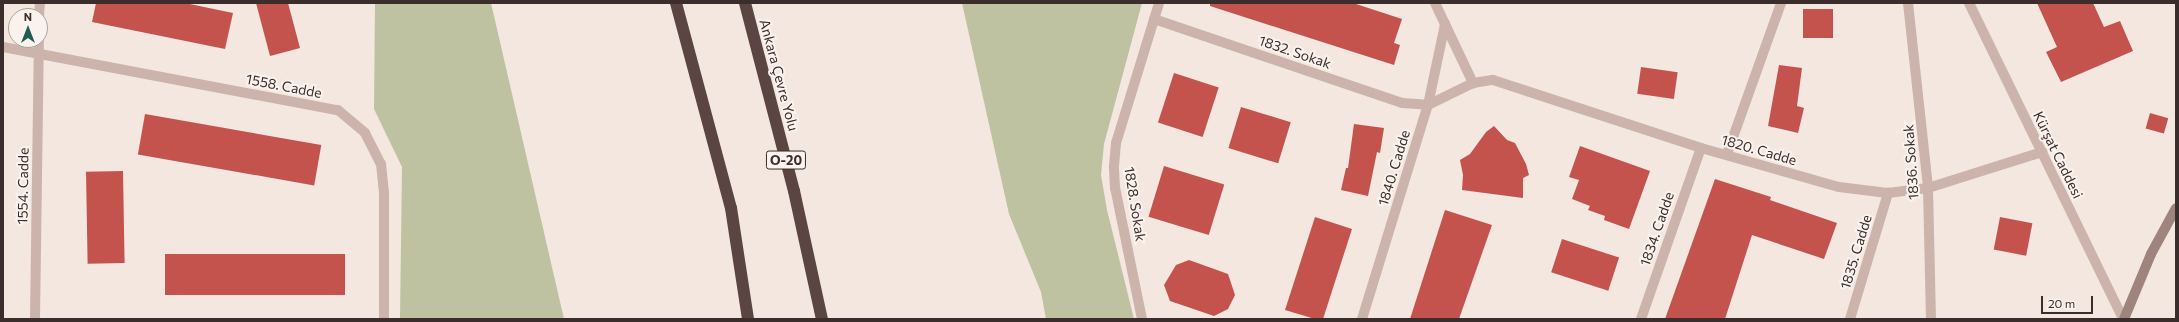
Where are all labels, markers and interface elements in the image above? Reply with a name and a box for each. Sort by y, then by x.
north arrow [8,8,48,48]
text: N [24,10,32,23]
street label: Ankara Çevre Yolu [756,17,802,133]
street label: 1832. Sokak [1257,32,1333,72]
street label: 1558. Cadde [245,70,323,102]
street label: Kürşat Caddesi [2030,109,2086,201]
street label: 1836. Sokak [1900,124,1922,200]
street label: 1840. Cadde [1375,128,1413,208]
street label: 1820. Cadde [1719,131,1799,169]
street label: 1554. Cadde [14,147,32,225]
road number: O-20 [765,149,807,171]
street label: 1828. Sokak [1121,165,1149,243]
street label: 1834. Cadde [1636,190,1678,268]
street label: 1835. Cadde [1837,213,1875,291]
scale bar [2043,288,2095,314]
text: 20 m [2048,296,2075,310]

